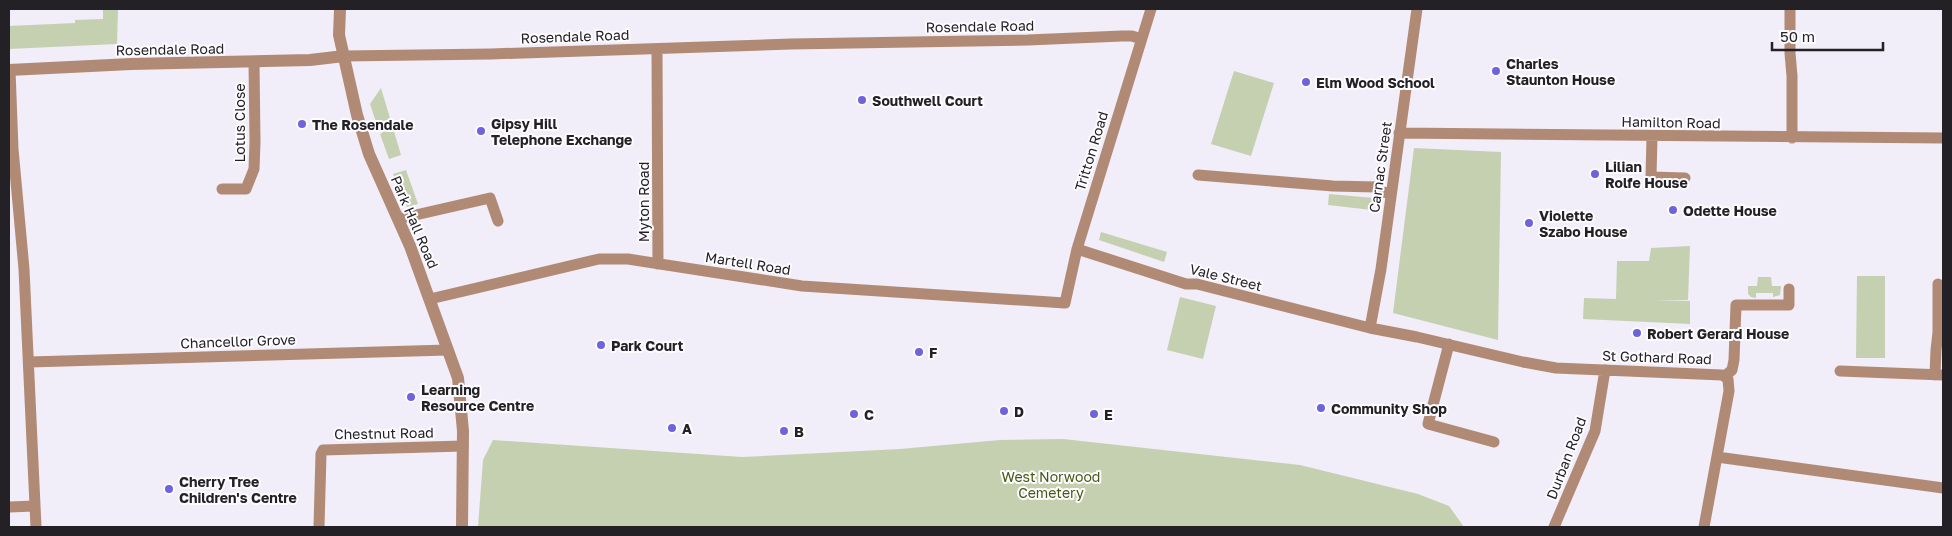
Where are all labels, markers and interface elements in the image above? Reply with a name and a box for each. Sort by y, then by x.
street label: Rosendale Road [926,17,1034,35]
scale bar [1772,20,1883,52]
street label: Rosendale Road [520,26,630,46]
text: 50 m [1780,27,1815,45]
street label: Rosendale Road [116,40,224,58]
place label: Charles Staunton House [1506,55,1615,88]
marker: Charles Staunton House [1490,65,1502,77]
place label: Elm Wood School [1316,74,1435,91]
marker: Elm Wood School [1300,76,1312,88]
street label: Lotus Close [231,83,248,163]
place label: Southwell Court [872,92,983,109]
marker: Southwell Court [856,94,868,106]
street label: Tritton Road [1071,109,1111,193]
street label: Hamilton Road [1621,113,1721,131]
place label: Gipsy Hill Telephone Exchange [491,115,632,148]
place label: The Rosendale [312,116,413,133]
marker: The Rosendale [296,118,308,130]
street label: Carnac Street [1365,120,1395,214]
marker: Gipsy Hill Telephone Exchange [475,125,487,137]
place label: Lilian Rolfe House [1605,158,1688,191]
street label: Myton Road [635,162,652,242]
marker: Lilian Rolfe House [1589,168,1601,180]
street label: Park Hall Road [388,173,442,271]
place label: Odette House [1683,202,1777,219]
marker: Odette House [1667,204,1679,216]
place label: Violette Szabo House [1539,207,1628,240]
marker: Violette Szabo House [1523,217,1535,229]
street label: Martell Road [704,248,792,278]
street label: Vale Street [1188,260,1264,294]
place label: Robert Gerard House [1647,325,1789,342]
marker: Robert Gerard House [1631,327,1643,339]
street label: Chancellor Grove [180,330,296,352]
place label: Park Court [611,337,684,354]
marker: Park Court [595,339,607,351]
place label: F [929,344,937,361]
marker: F [913,346,925,358]
street label: St Gothard Road [1602,347,1712,367]
place label: Learning Resource Centre [421,381,534,414]
marker: Learning Resource Centre [405,391,417,403]
place label: Community Shop [1331,400,1447,417]
marker: Community Shop [1315,402,1327,414]
place label: D [1014,403,1024,420]
marker: D [998,405,1010,417]
place label: C [864,406,874,423]
place label: E [1104,406,1113,423]
marker: C [848,408,860,420]
marker: E [1088,408,1100,420]
street label: Durban Road [1543,414,1589,502]
place label: A [682,420,692,437]
marker: A [666,422,678,434]
place label: B [794,423,804,440]
street label: Chestnut Road [334,424,434,442]
marker: B [778,425,790,437]
park label: West Norwood Cemetery [1002,468,1100,501]
place label: Cherry Tree Children's Centre [179,473,297,506]
marker: Cherry Tree Children's Centre [163,483,175,495]

